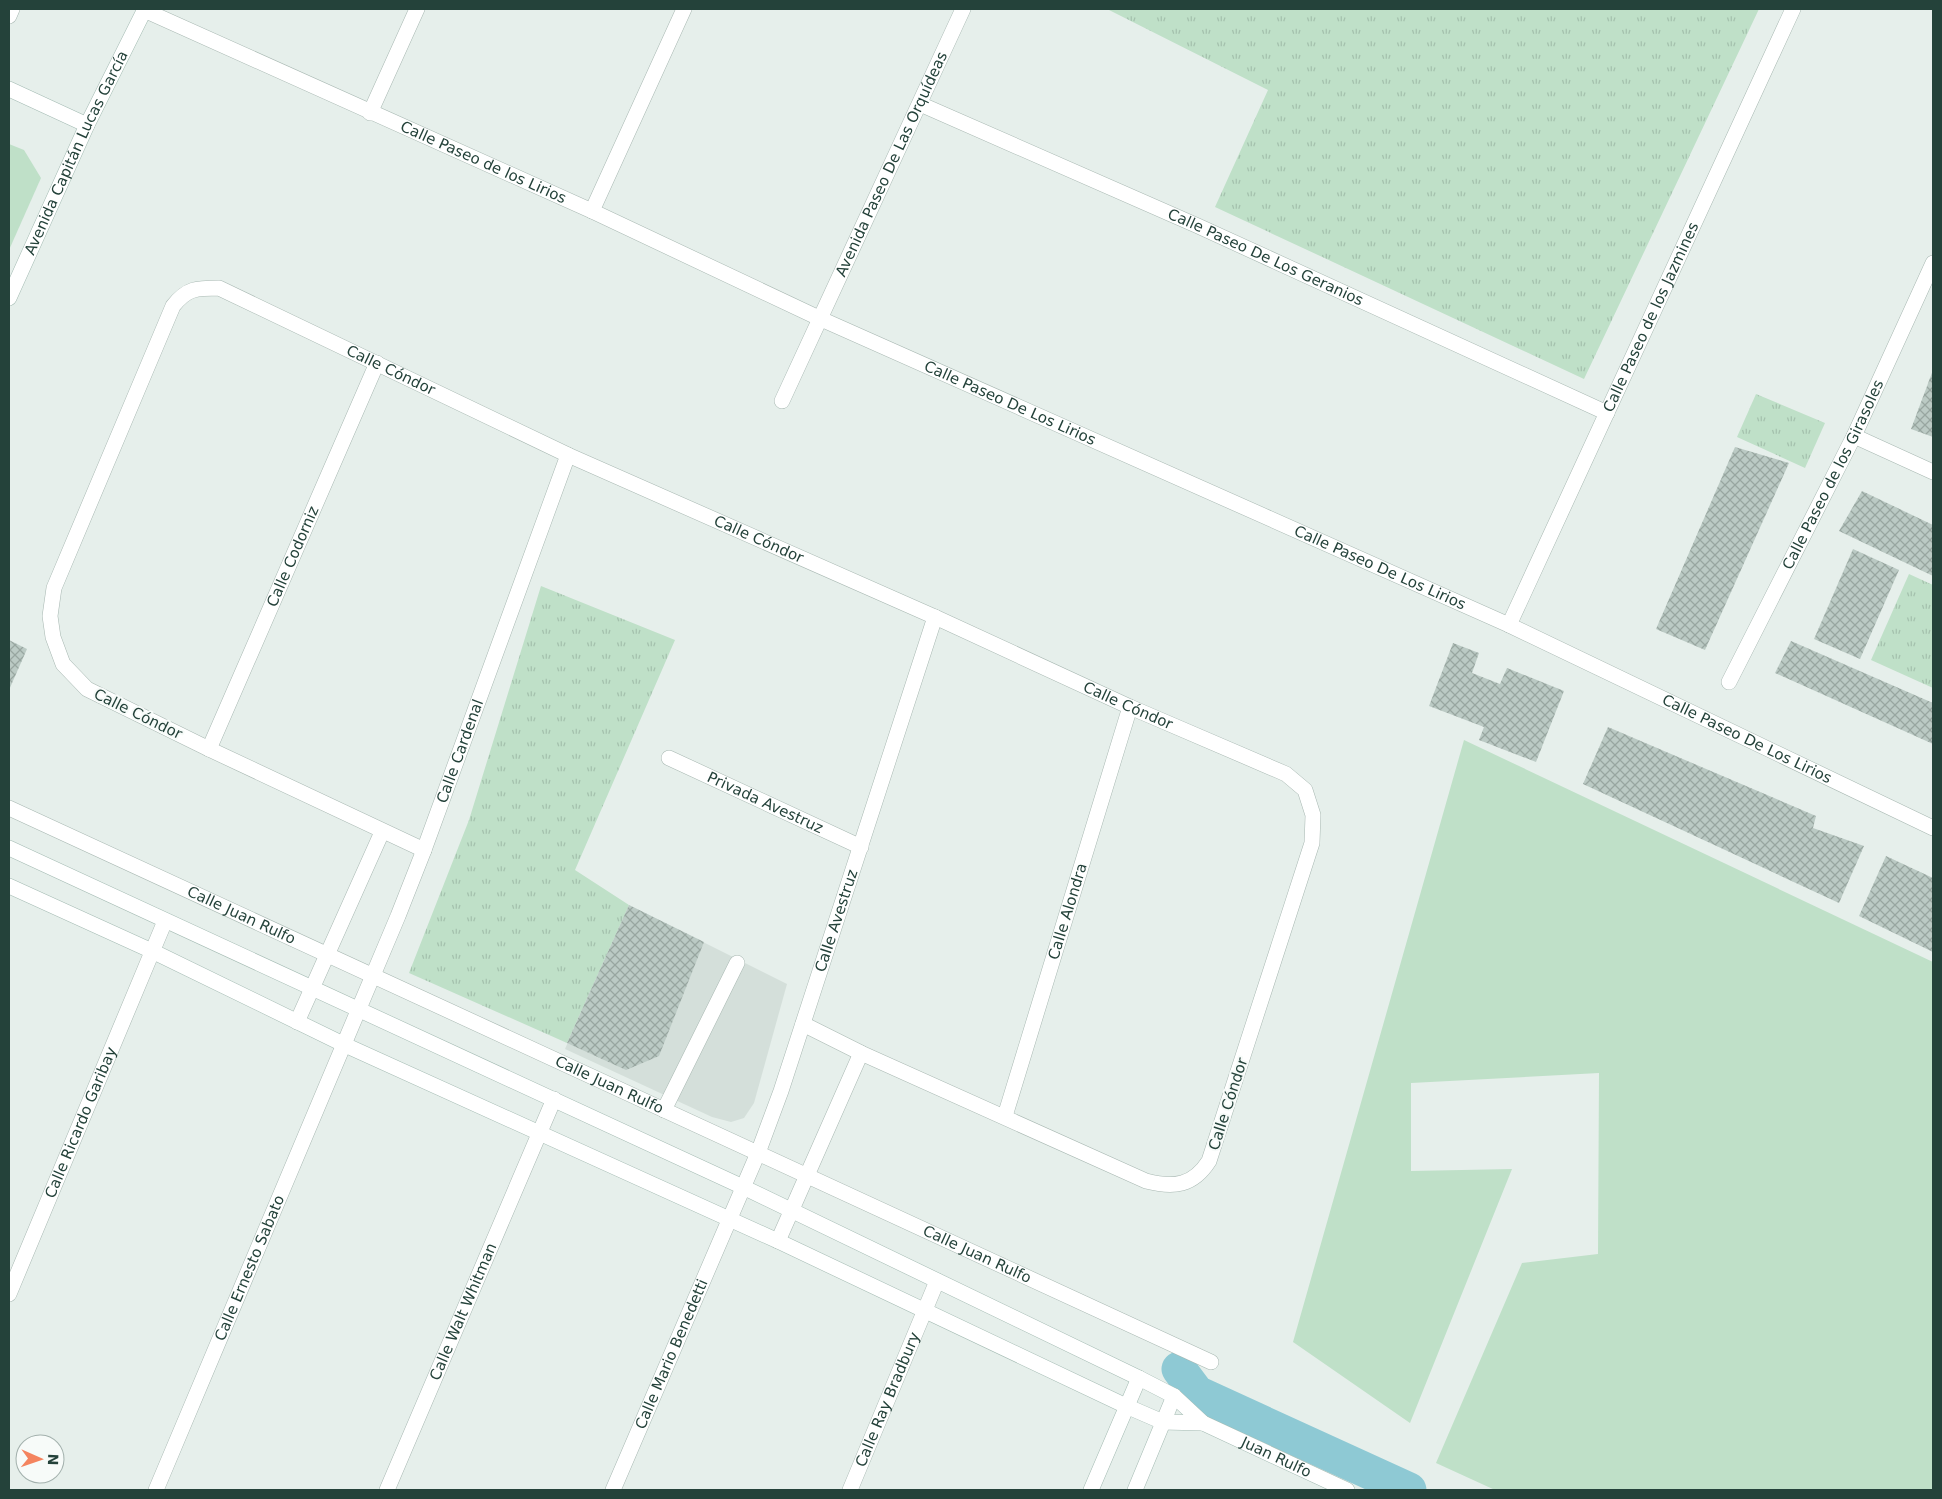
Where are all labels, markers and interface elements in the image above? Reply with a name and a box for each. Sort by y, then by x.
street label: Avenida Capitán Lucas García [21,48,132,258]
street label: Avenida Paseo De Las Orquídeas [832,49,951,279]
street label: Calle Paseo de los Lirios [398,117,569,207]
street label: Calle Paseo De Los Geranios [1165,205,1366,309]
street label: Calle Paseo de los Jazmines [1599,219,1703,415]
street label: Calle Cóndor [344,341,439,399]
street label: Calle Paseo De Los Lirios [921,357,1099,449]
street label: Calle Paseo de los Girasoles [1779,377,1888,573]
street label: Calle Codorniz [263,503,323,610]
street label: Calle Cóndor [711,512,807,567]
street label: Calle Paseo De Los Lirios [1291,522,1469,614]
street label: Calle Cóndor [1080,678,1176,734]
street label: Calle Cóndor [91,685,186,743]
street label: Calle Paseo De Los Lirios [1659,691,1835,787]
street label: Calle Cardenal [433,697,487,806]
street label: Privada Avestruz [704,768,826,837]
street label: Calle Alondra [1044,861,1091,962]
street label: Calle Avestruz [811,867,861,974]
street label: Calle Juan Rulfo [184,882,299,948]
street label: Calle Ricardo Garibay [41,1044,120,1201]
street label: Calle Juan Rulfo [552,1052,666,1117]
street label: Calle Cóndor [1205,1055,1252,1152]
street label: Calle Ernesto Sabato [211,1192,288,1343]
street label: Calle Juan Rulfo [920,1221,1034,1287]
street label: Calle Walt Whitman [426,1240,500,1383]
street label: Calle Mario Benedetti [631,1276,712,1432]
street label: Calle Ray Bradbury [852,1329,924,1470]
street label: Juan Rulfo [1237,1433,1314,1481]
north arrow [15,1434,65,1484]
text: N [45,1453,61,1466]

